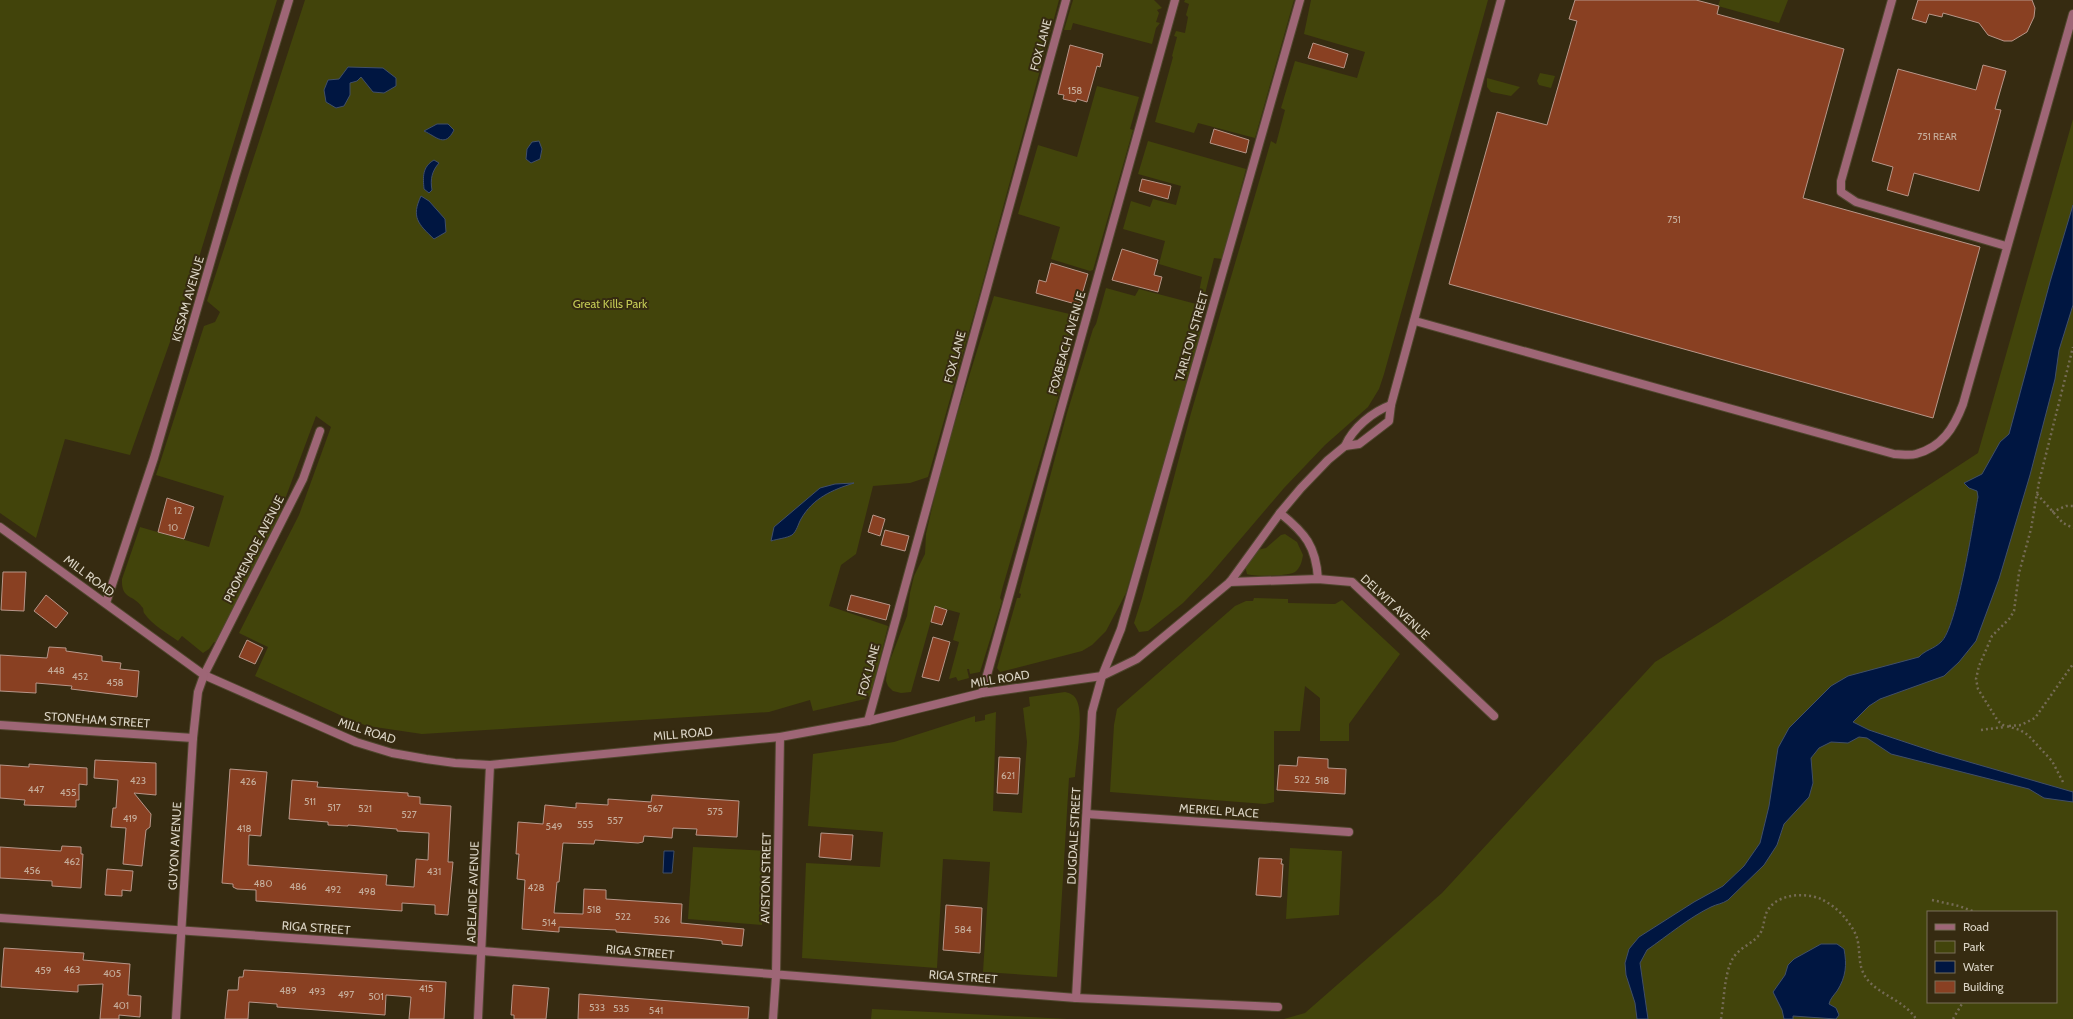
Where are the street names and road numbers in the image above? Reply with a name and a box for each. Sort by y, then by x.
street label: FOX LANE [1026,17,1055,73]
street label: KISSAM AVENUE [168,254,207,343]
street label: FOXBEACH AVENUE [1045,289,1088,396]
street label: TARLTON STREET [1172,289,1212,382]
street label: FOX LANE [940,329,969,385]
street label: PROMENADE AVENUE [220,492,287,605]
street label: MILL ROAD [61,552,118,600]
street label: DELWIT AVENUE [1358,571,1433,643]
street label: FOX LANE [854,642,883,698]
street label: MILL ROAD [969,666,1031,691]
street label: STONEHAM STREET [44,708,151,731]
street label: MILL ROAD [336,714,398,747]
street label: MILL ROAD [652,723,714,744]
street label: DUGDALE STREET [1063,786,1084,885]
street label: MERKEL PLACE [1179,800,1260,821]
street label: GUYON AVENUE [165,801,184,890]
street label: AVISTON STREET [757,832,774,924]
street label: ADELAIDE AVENUE [463,840,482,943]
street label: RIGA STREET [281,918,351,937]
street label: RIGA STREET [605,941,676,962]
street label: RIGA STREET [928,967,998,986]

